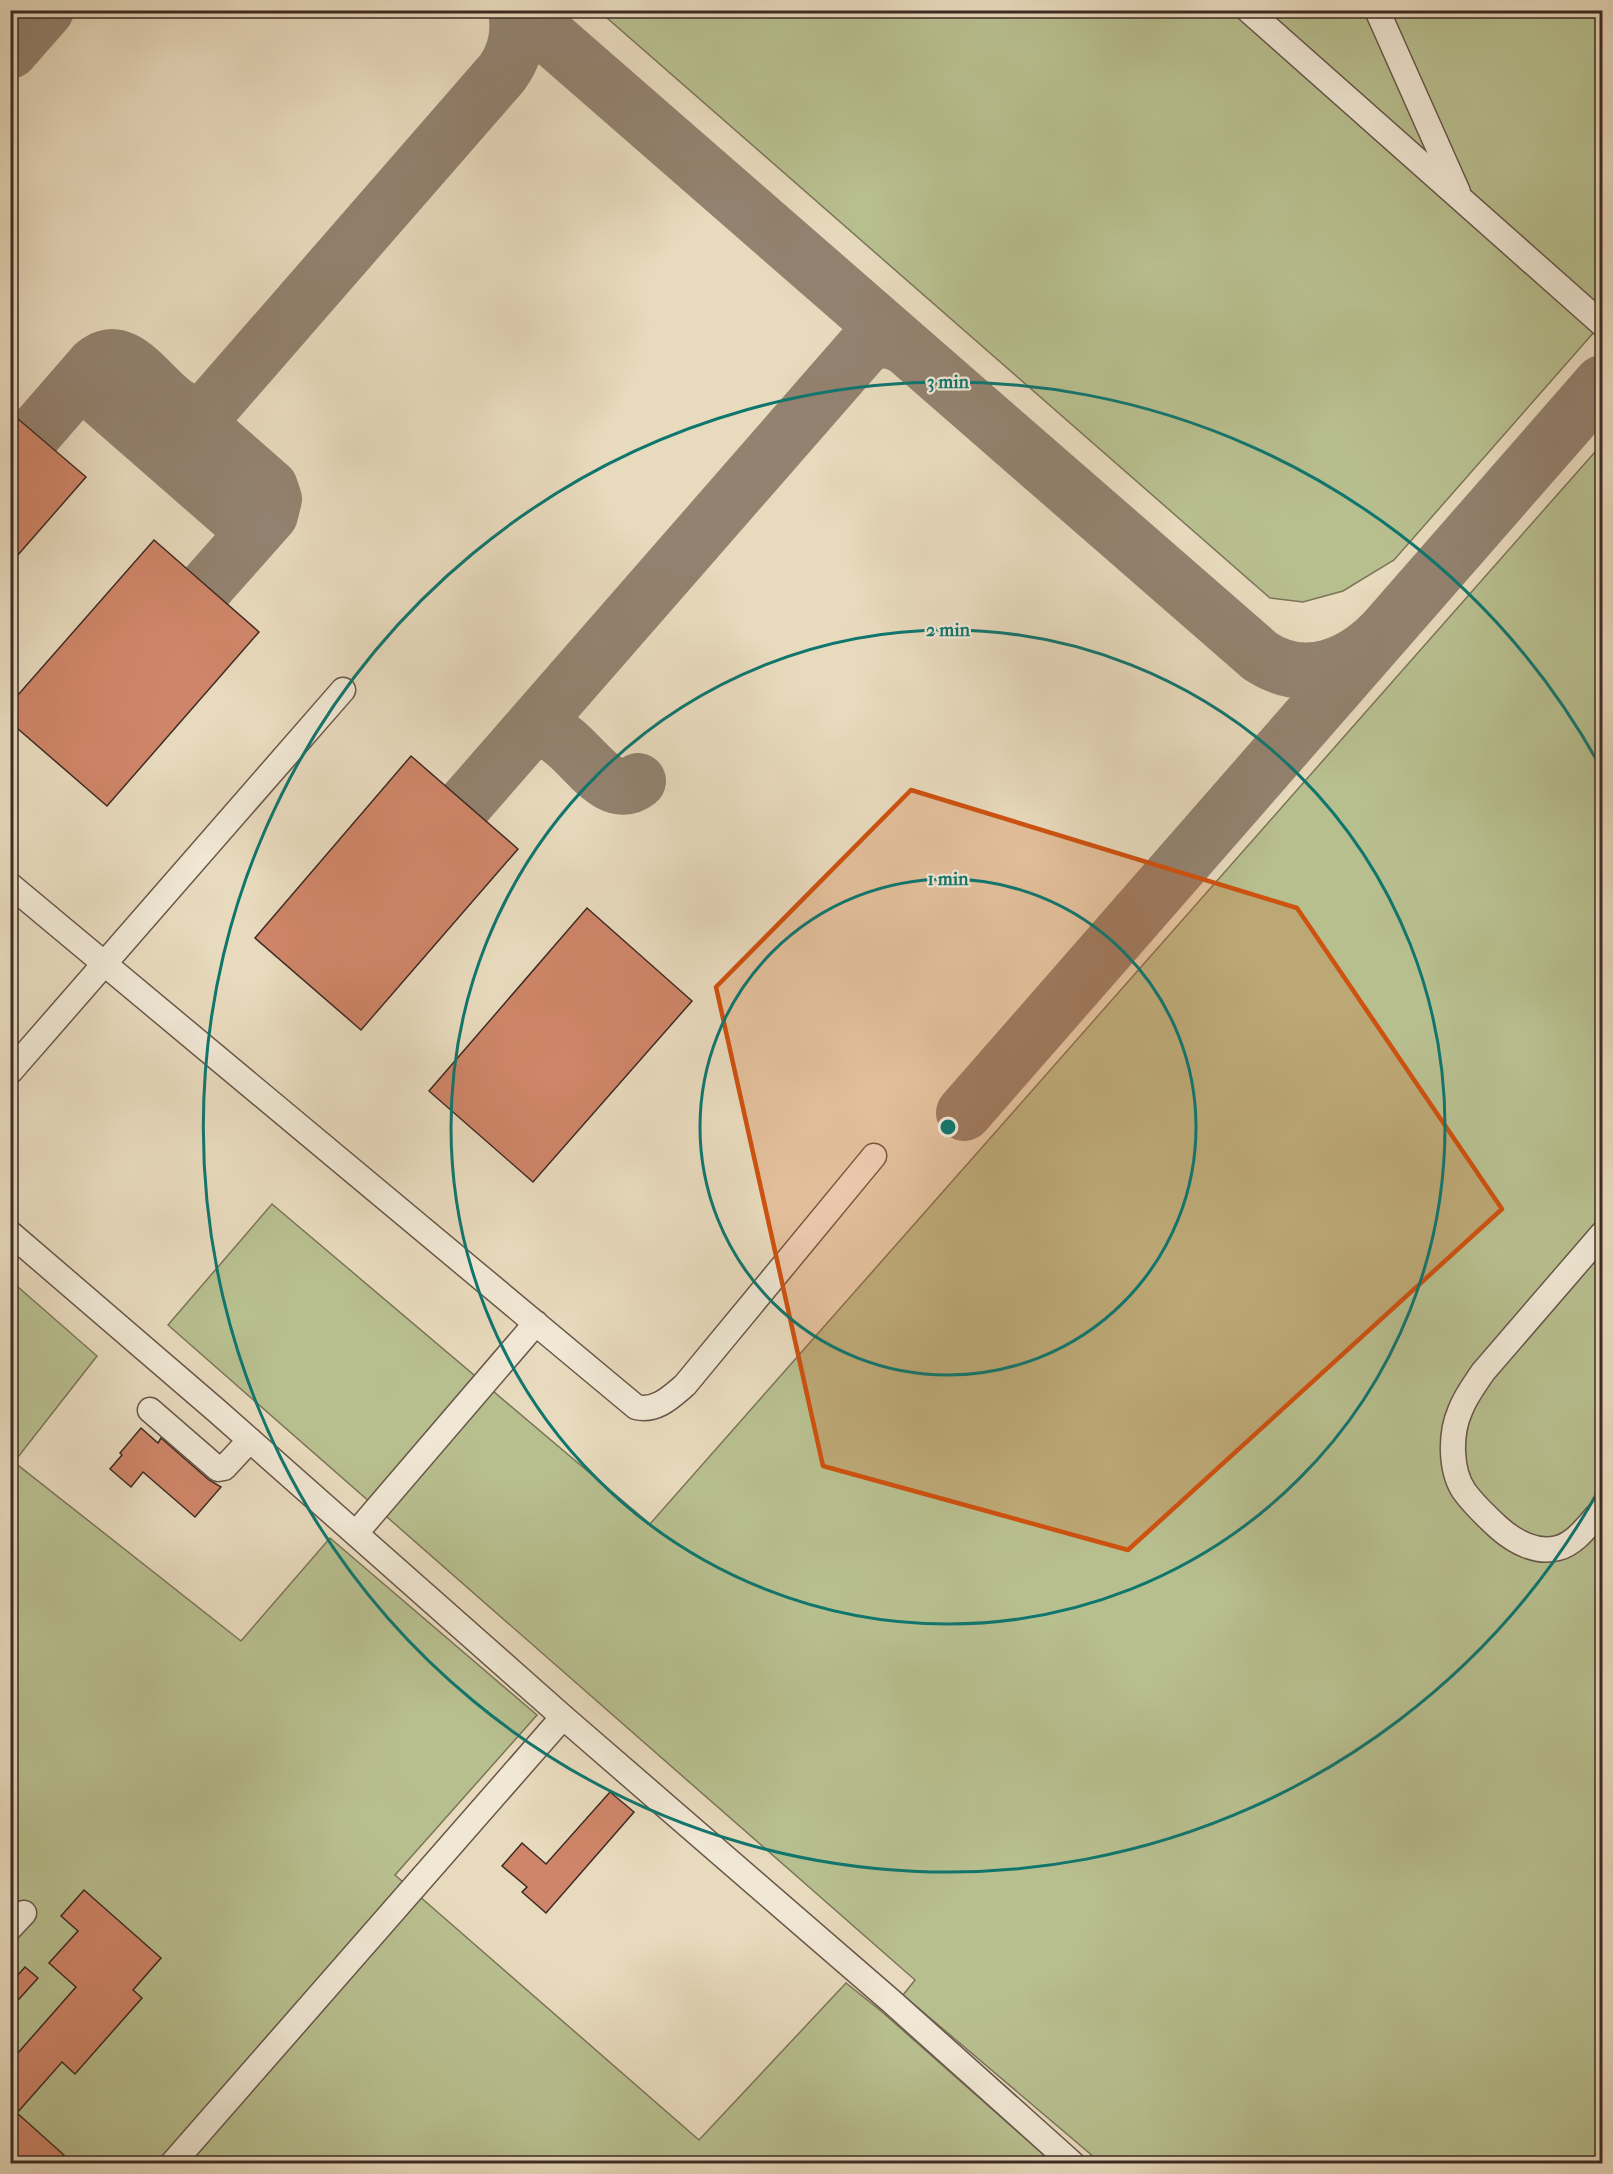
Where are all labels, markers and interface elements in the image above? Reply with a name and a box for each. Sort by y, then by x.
text: 3 min [927,372,970,393]
text: 2 min [926,620,970,641]
text: 1 min [927,869,969,890]
centre of rings [938,1117,958,1137]

